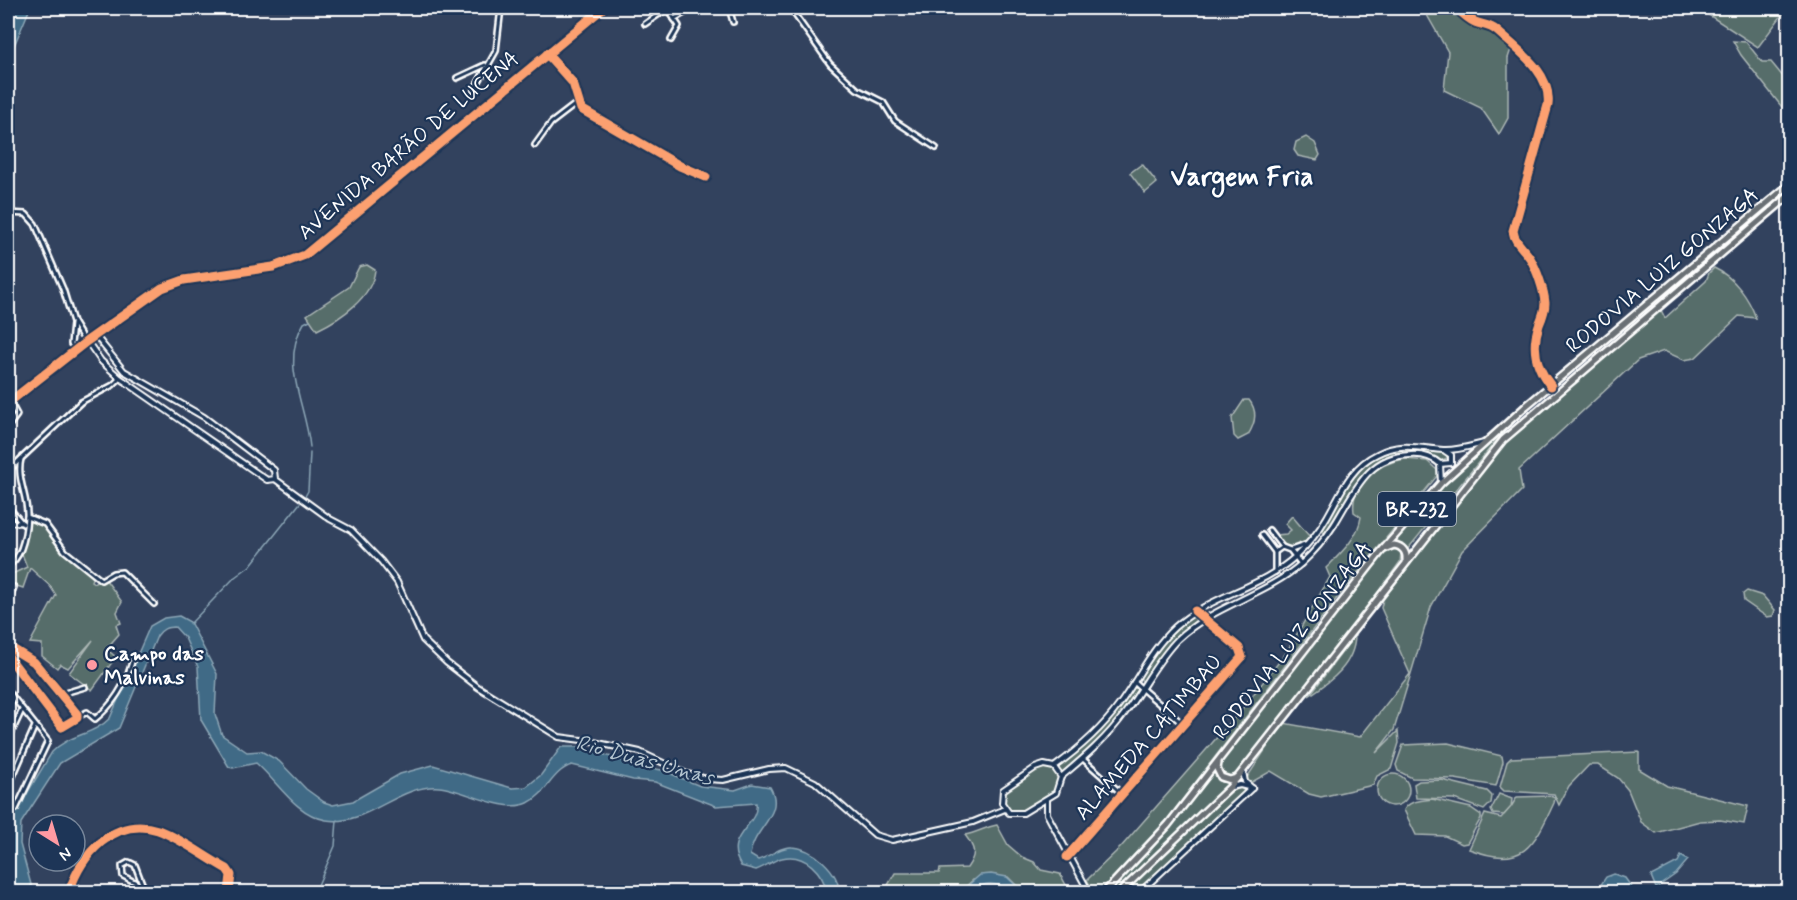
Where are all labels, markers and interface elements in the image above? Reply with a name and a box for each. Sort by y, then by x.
street label: AVENIDA BARÃO DE LUCENA [292,45,525,247]
district label: Vargem Fria [1171,160,1313,198]
street label: RODOVIA LUIZ GONZAGA [1560,182,1765,360]
road number: BR-232 [1378,492,1456,526]
street label: RODOVIA LUIZ GONZAGA [1207,536,1379,745]
place label: Campo das Malvinas [104,640,204,692]
street label: ALAMEDA CATIMBAU [1069,649,1229,827]
marker: Campo das Malvinas [85,658,99,672]
water label: Rio Duas Unas [573,729,718,793]
north arrow [27,813,87,873]
text: N [55,842,76,865]

